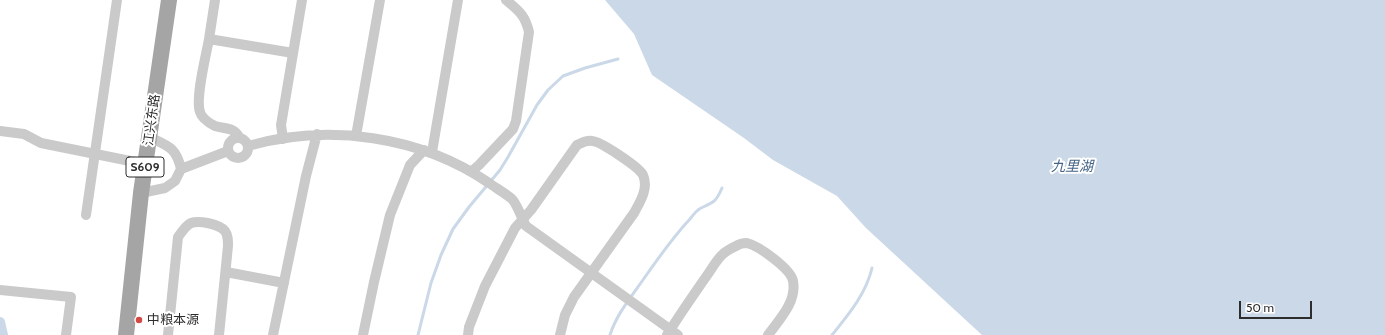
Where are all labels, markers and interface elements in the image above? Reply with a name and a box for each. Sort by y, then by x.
street label: 江兴东路 [141,93,163,147]
road number: S609 [126,157,164,177]
water label: 九里湖 [1051,159,1093,175]
scale bar [1241,293,1314,319]
text: 50 m [1246,300,1274,315]
place label: 中粮本源 [147,312,199,328]
marker: 中粮本源 [134,315,144,325]

